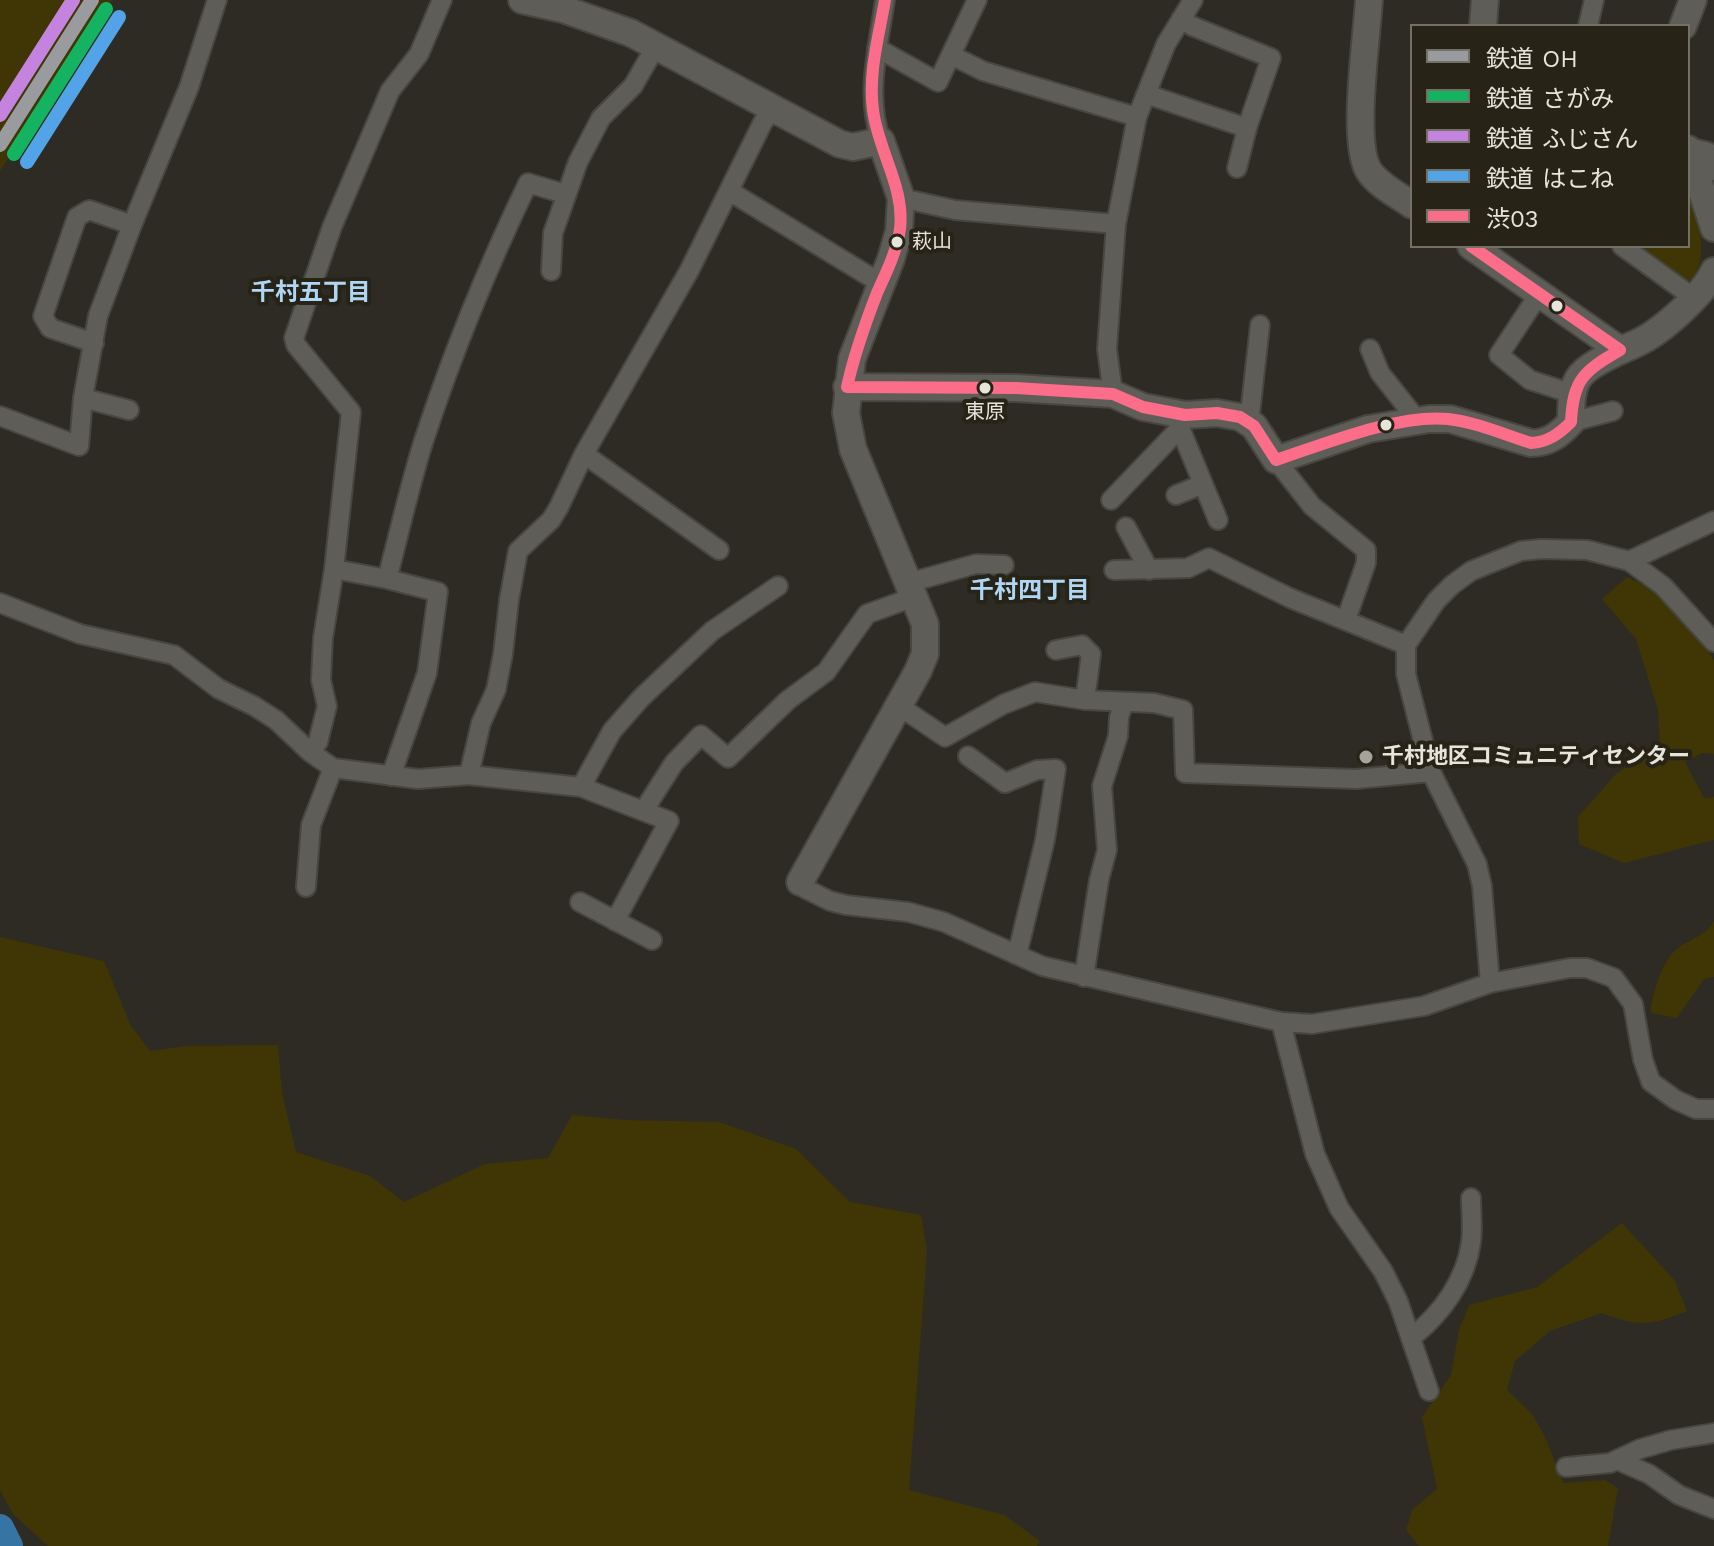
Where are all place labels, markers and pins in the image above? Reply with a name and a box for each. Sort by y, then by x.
place label: 萩山 [912,230,952,254]
marker: 萩山 [889,234,905,250]
unlabelled marker [1549,298,1565,314]
marker: 東原 [977,380,993,396]
place label: 東原 [965,400,1005,424]
unlabelled marker [1378,417,1394,433]
place label: 千村地区コミュニティセンター [1382,744,1690,770]
marker: 千村地区コミュニティセンター [1357,748,1375,766]

